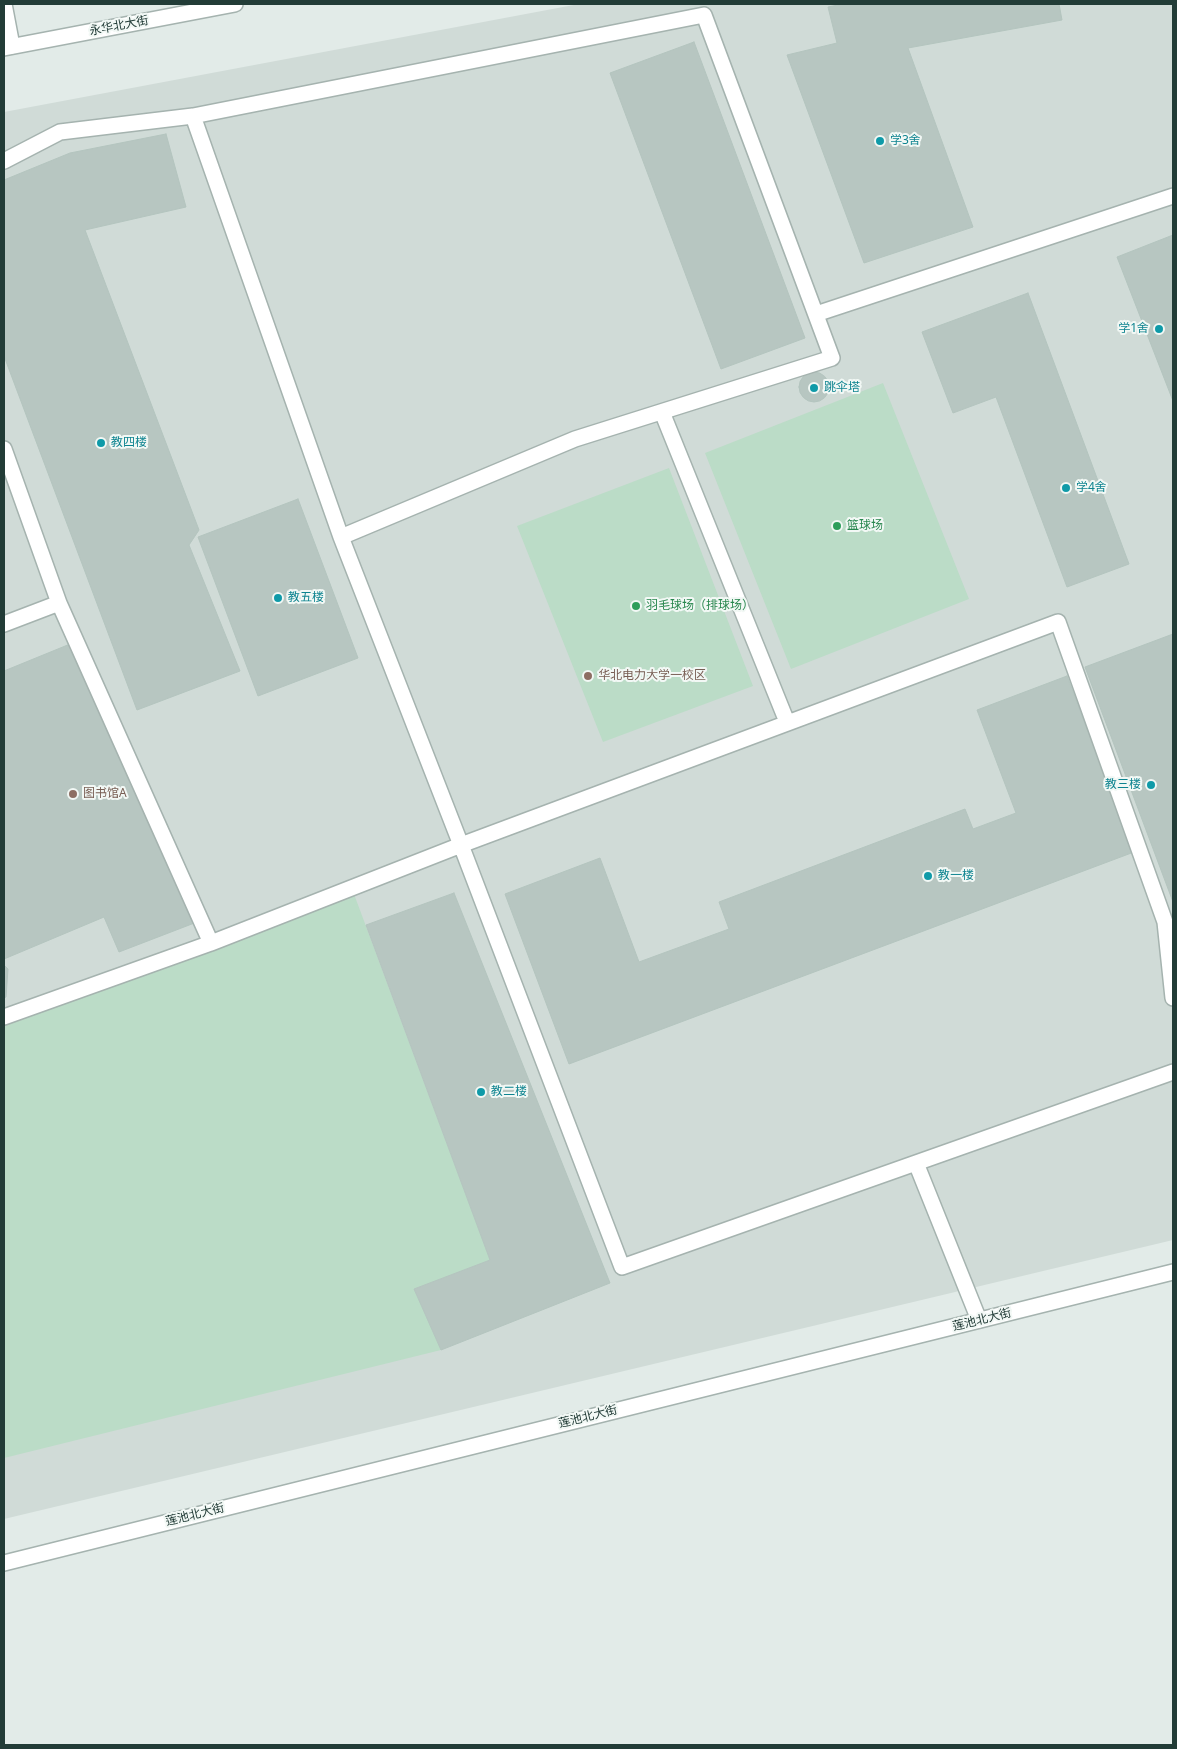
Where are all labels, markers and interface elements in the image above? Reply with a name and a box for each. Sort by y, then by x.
street label: 永华北大街 [88,13,150,39]
place label: 学3舍 [890,134,921,148]
marker: 学3舍 [874,135,886,147]
place label: 学1舍 [1118,322,1149,336]
marker: 学1舍 [1153,323,1165,335]
place label: 跳伞塔 [824,381,860,395]
marker: 跳伞塔 [808,382,820,394]
place label: 教四楼 [111,436,147,450]
marker: 教四楼 [95,437,107,449]
place label: 学4舍 [1076,481,1107,495]
marker: 学4舍 [1060,482,1072,494]
place label: 篮球场 [847,519,883,533]
marker: 篮球场 [831,520,843,532]
place label: 教五楼 [288,591,324,605]
marker: 教五楼 [272,592,284,604]
place label: 羽毛球场（排球场） [646,599,754,613]
marker: 羽毛球场（排球场） [630,600,642,612]
place label: 华北电力大学一校区 [598,669,706,683]
marker: 华北电力大学一校区 [582,670,594,682]
place label: 教三楼 [1105,778,1141,792]
marker: 教三楼 [1145,779,1157,791]
place label: 图书馆A [83,787,127,801]
marker: 图书馆A [67,788,79,800]
place label: 教一楼 [938,869,974,883]
marker: 教一楼 [922,870,934,882]
place label: 教二楼 [491,1085,527,1099]
marker: 教二楼 [475,1086,487,1098]
street label: 莲池北大街 [951,1306,1013,1334]
street label: 莲池北大街 [557,1403,619,1431]
street label: 莲池北大街 [164,1501,226,1529]

